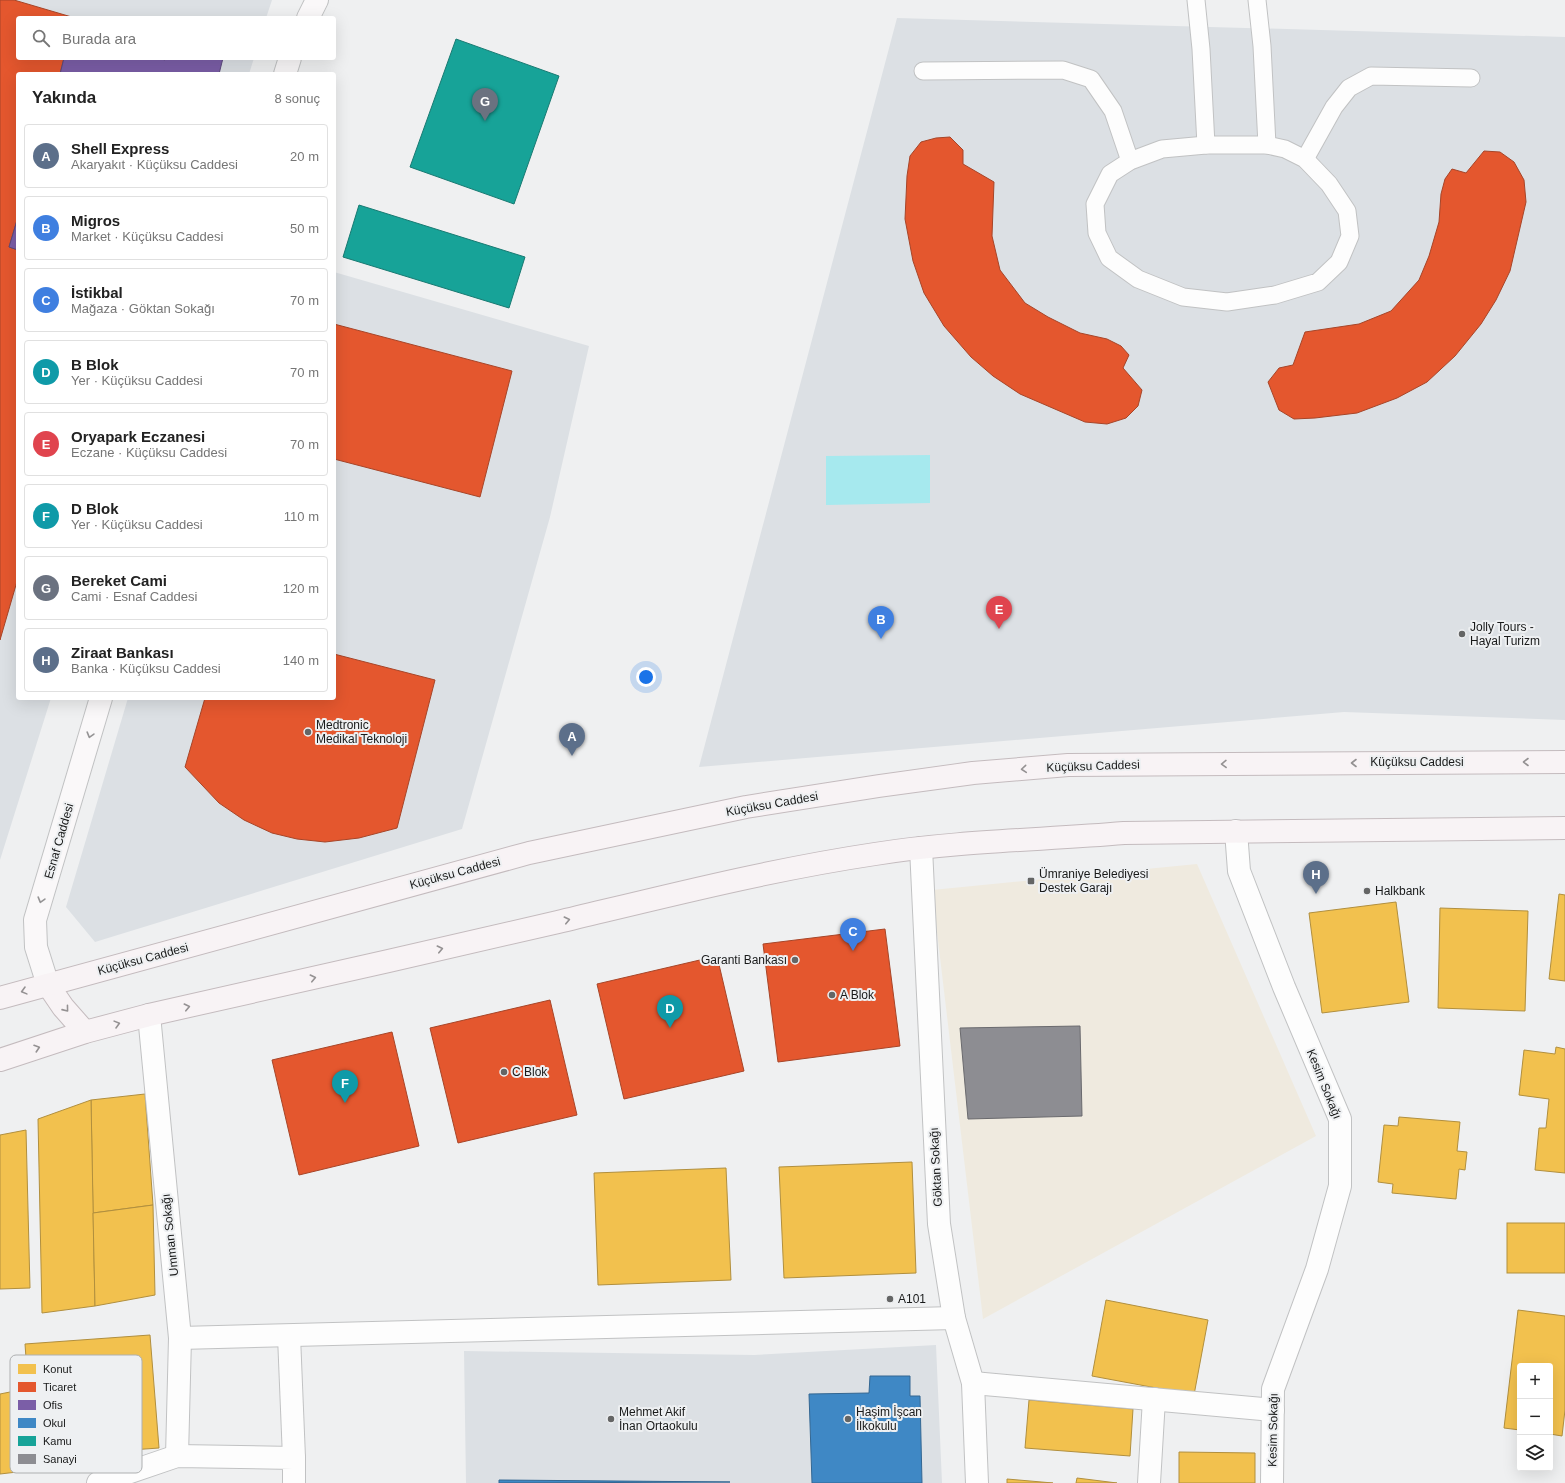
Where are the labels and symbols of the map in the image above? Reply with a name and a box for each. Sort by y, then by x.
pin: G [472,88,498,121]
pin: E [986,596,1012,629]
pin: B [868,606,894,639]
place label: Jolly Tours - Hayal Turizm [1470,620,1540,648]
marker: Jolly Tours - Hayal Turizm [1457,629,1467,639]
your location [636,667,656,687]
place label: Medtronic Medikal Teknoloji [316,718,407,746]
pin: A [559,723,585,756]
marker: Medtronic Medikal Teknoloji [303,727,313,737]
one-way arrow [86,732,95,739]
street label: Küçüksu Caddesi [1370,755,1464,769]
street label: Küçüksu Caddesi [1046,757,1140,775]
one-way arrow [1523,758,1529,766]
one-way arrow [1351,759,1357,767]
one-way arrow [1221,760,1227,768]
one-way arrow [1021,764,1027,773]
street label: Küçüksu Caddesi [725,789,819,819]
street label: Esnaf Caddesi [42,802,76,880]
street label: Küçüksu Caddesi [408,854,502,892]
pin: H [1303,861,1329,894]
place label: Ümraniye Belediyesi Destek Garajı [1039,867,1148,895]
marker: Ümraniye Belediyesi Destek Garajı [1026,876,1036,886]
place label: Halkbank [1375,884,1426,898]
marker: Halkbank [1362,886,1372,896]
one-way arrow [37,897,46,904]
one-way arrow [563,916,570,925]
pin: C [840,918,866,951]
street label: Küçüksu Caddesi [96,940,190,978]
one-way arrow [436,945,443,954]
place label: Garanti Bankası [701,953,787,967]
marker: Garanti Bankası [790,955,800,965]
one-way arrow [310,974,317,982]
one-way arrow [21,986,28,995]
place label: A Blok [840,988,875,1002]
marker: A Blok [827,990,837,1000]
pin: D [657,995,683,1028]
one-way arrow [184,1003,190,1011]
one-way arrow [61,1005,68,1012]
one-way arrow [114,1020,120,1028]
one-way arrow [33,1044,40,1052]
street label: Kesim Sokağı [1304,1047,1344,1121]
place label: C Blok [512,1065,548,1079]
marker: C Blok [499,1067,509,1077]
pin: F [332,1070,358,1103]
street label: Göktan Sokağı [927,1127,945,1207]
street label: Umman Sokağı [159,1193,181,1277]
place label: A101 [898,1292,926,1306]
marker: A101 [885,1294,895,1304]
legend [10,1355,142,1473]
text: Konut [43,1363,72,1375]
text: Ticaret [43,1381,76,1393]
street label: Kesim Sokağı [1265,1393,1281,1467]
text: Ofis [43,1399,63,1411]
place label: Mehmet Akif İnan Ortaokulu [619,1405,698,1433]
place label: Haşim İşcan İlkokulu [856,1405,922,1433]
marker: Mehmet Akif İnan Ortaokulu [606,1414,616,1424]
marker: Haşim İşcan İlkokulu [843,1414,853,1424]
text: Okul [43,1417,66,1429]
text: Kamu [43,1435,72,1447]
text: Sanayi [43,1453,77,1465]

